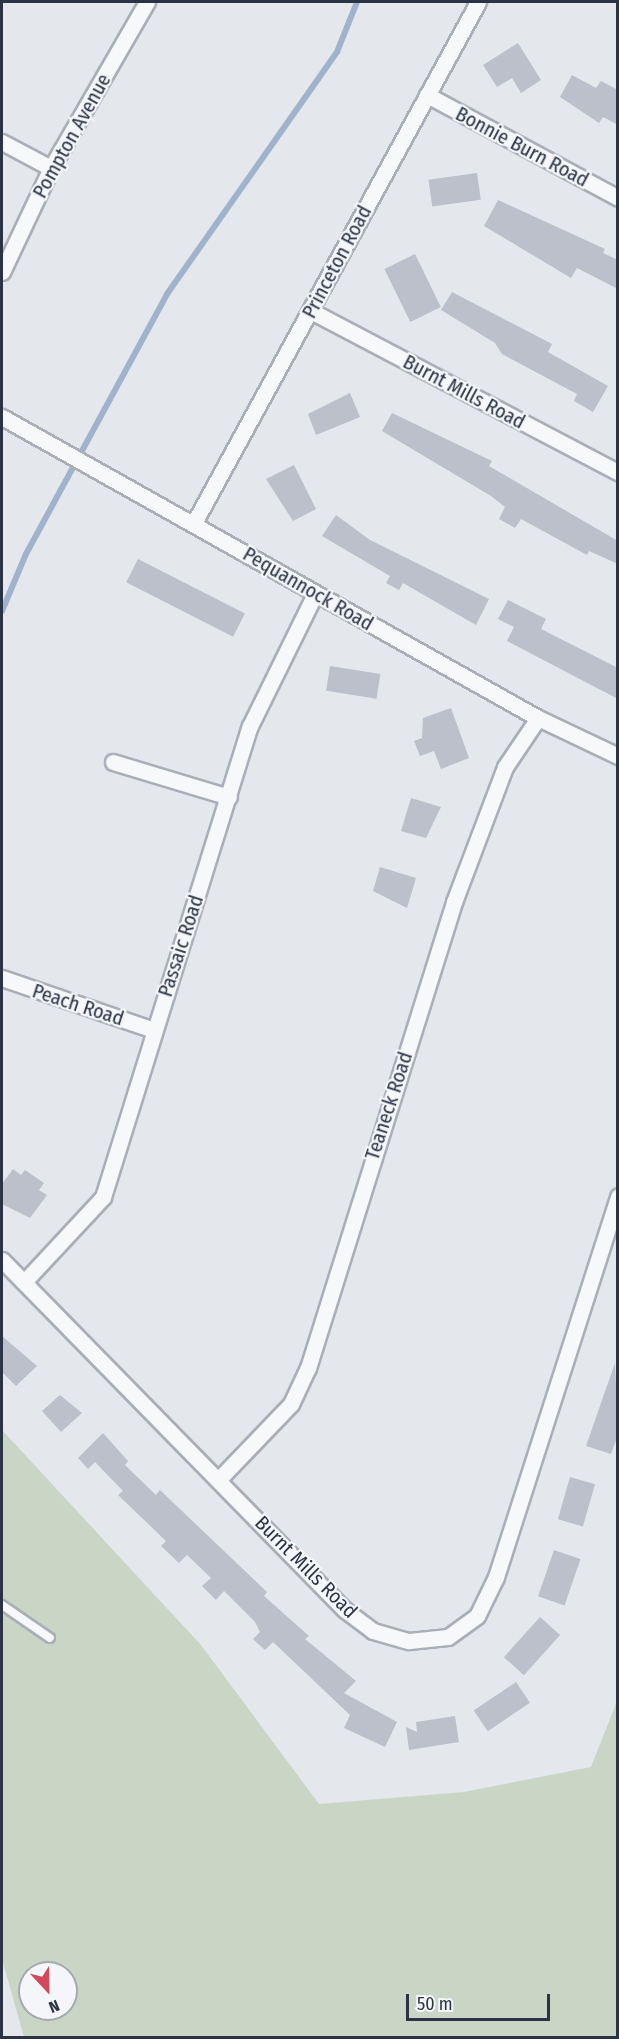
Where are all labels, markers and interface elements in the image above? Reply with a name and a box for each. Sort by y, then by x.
street label: Pompton Avenue [28,70,116,202]
street label: Bonnie Burn Road [451,102,593,192]
street label: Princeton Road [297,202,377,322]
street label: Burnt Mills Road [399,350,529,434]
street label: Pequannock Road [239,542,377,636]
street label: Passaic Road [153,892,209,1000]
street label: Peach Road [29,979,127,1031]
street label: Teaneck Road [360,1049,418,1163]
street label: Burnt Mills Road [250,1511,362,1623]
north arrow [18,1961,78,2021]
scale bar [409,1982,553,2020]
text: 50 m [417,1993,453,2015]
text: N [46,1996,62,2017]

